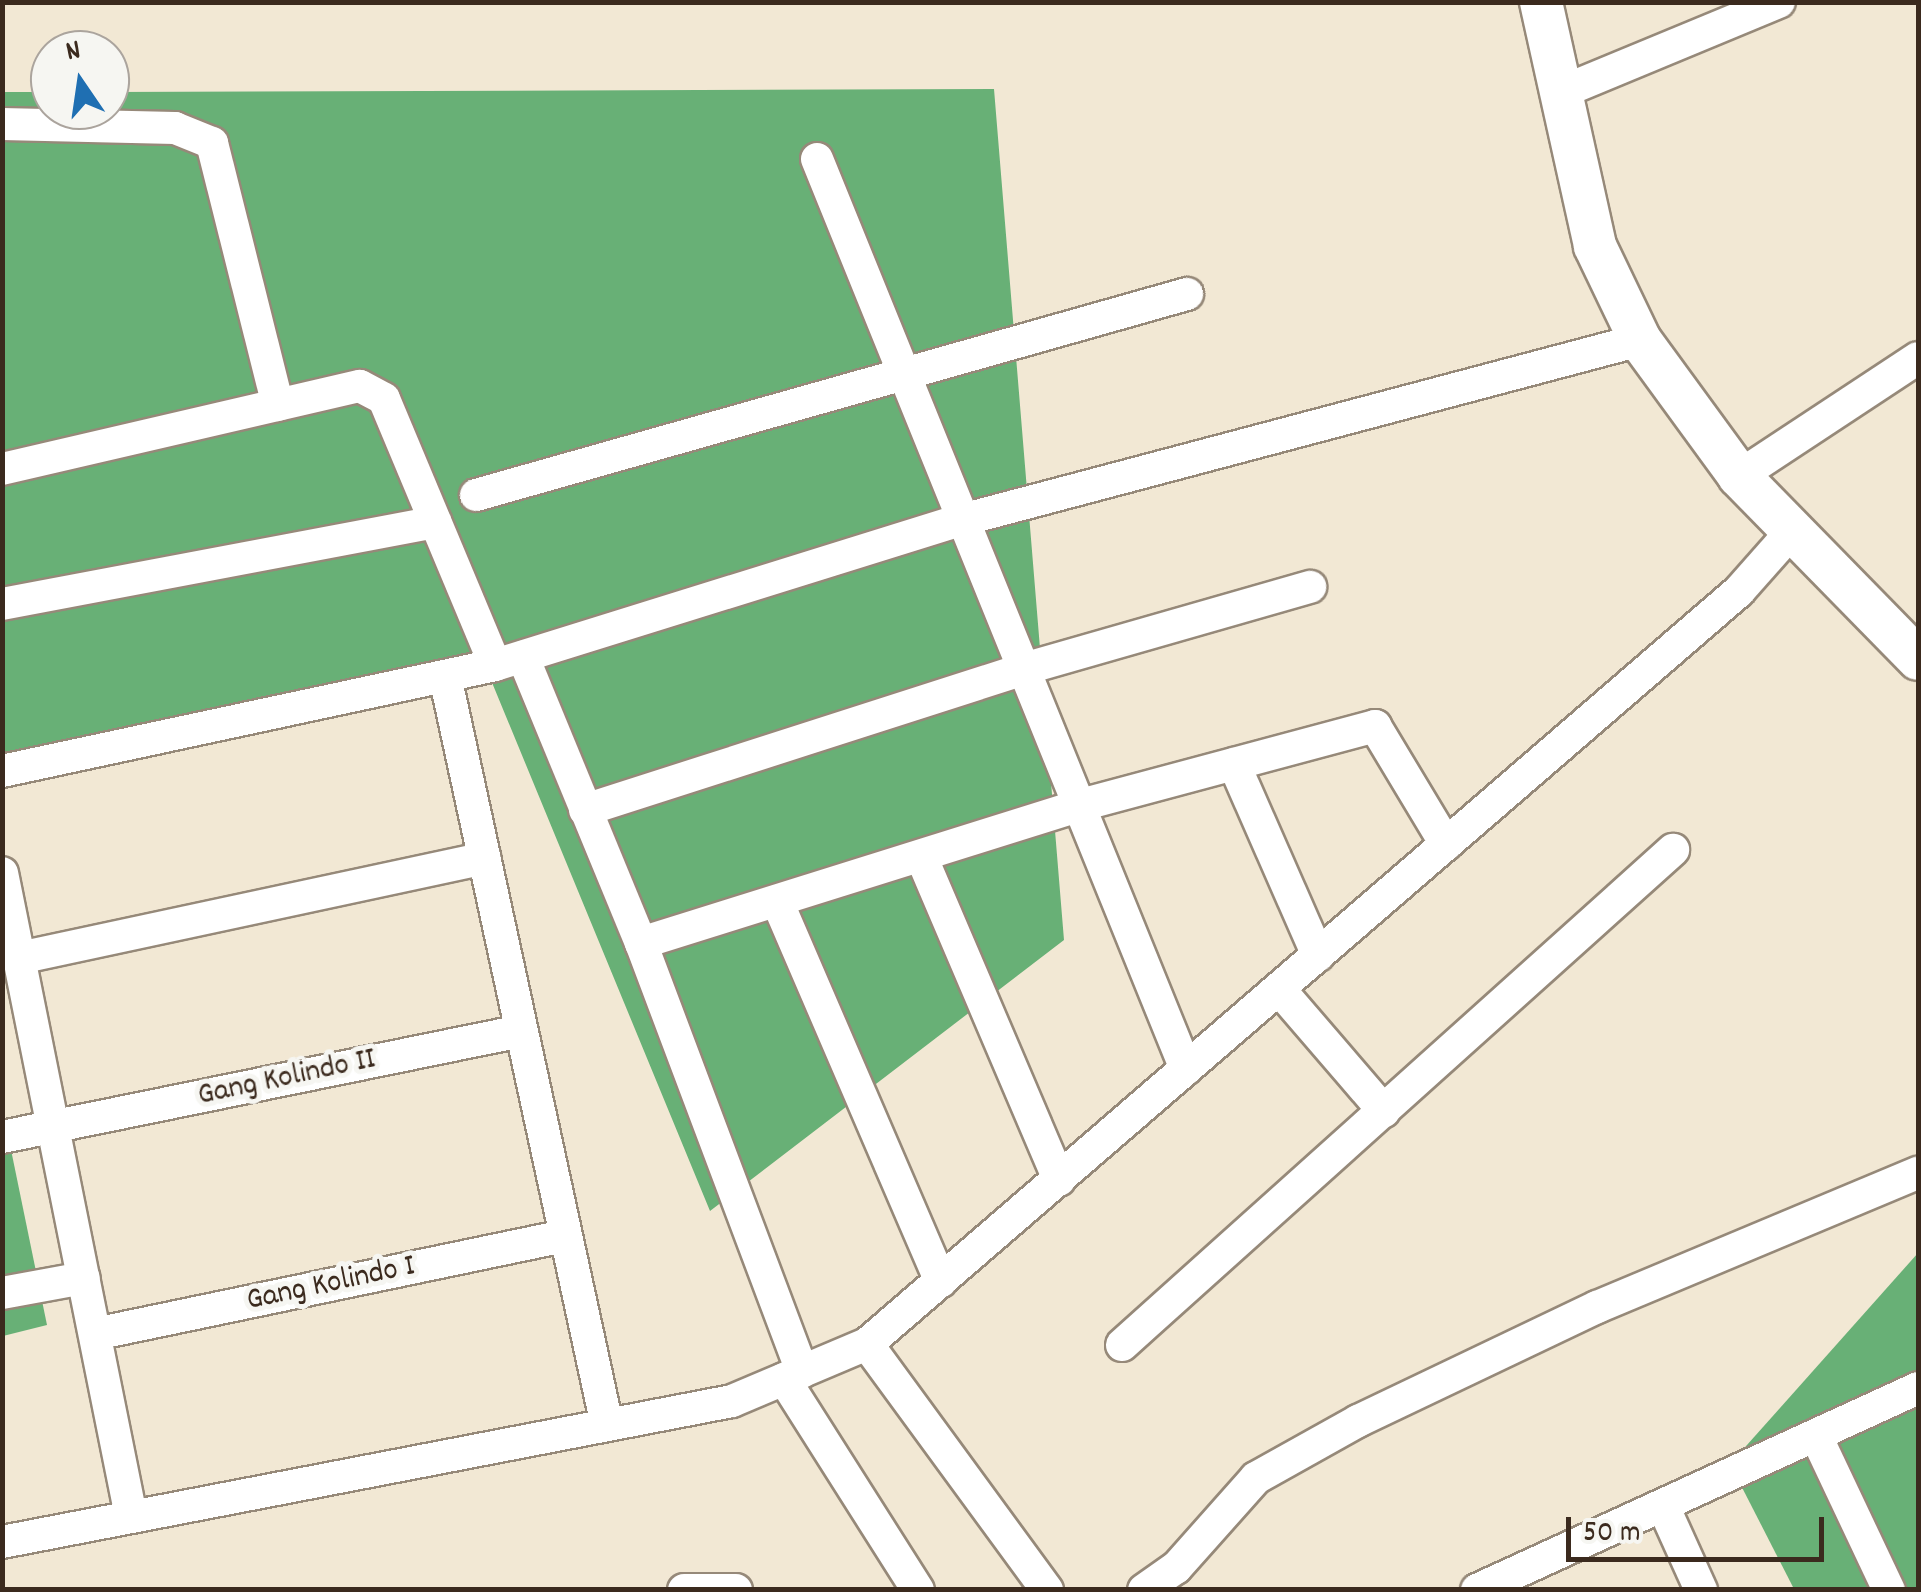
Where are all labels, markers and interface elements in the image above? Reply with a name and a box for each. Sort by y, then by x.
north arrow [30,30,130,130]
text: N [62,32,85,74]
street label: Gang Kolindo II [194,1041,380,1117]
street label: Gang Kolindo I [243,1248,419,1322]
scale bar [1571,1497,1828,1559]
text: 50 m [1583,1513,1641,1556]

